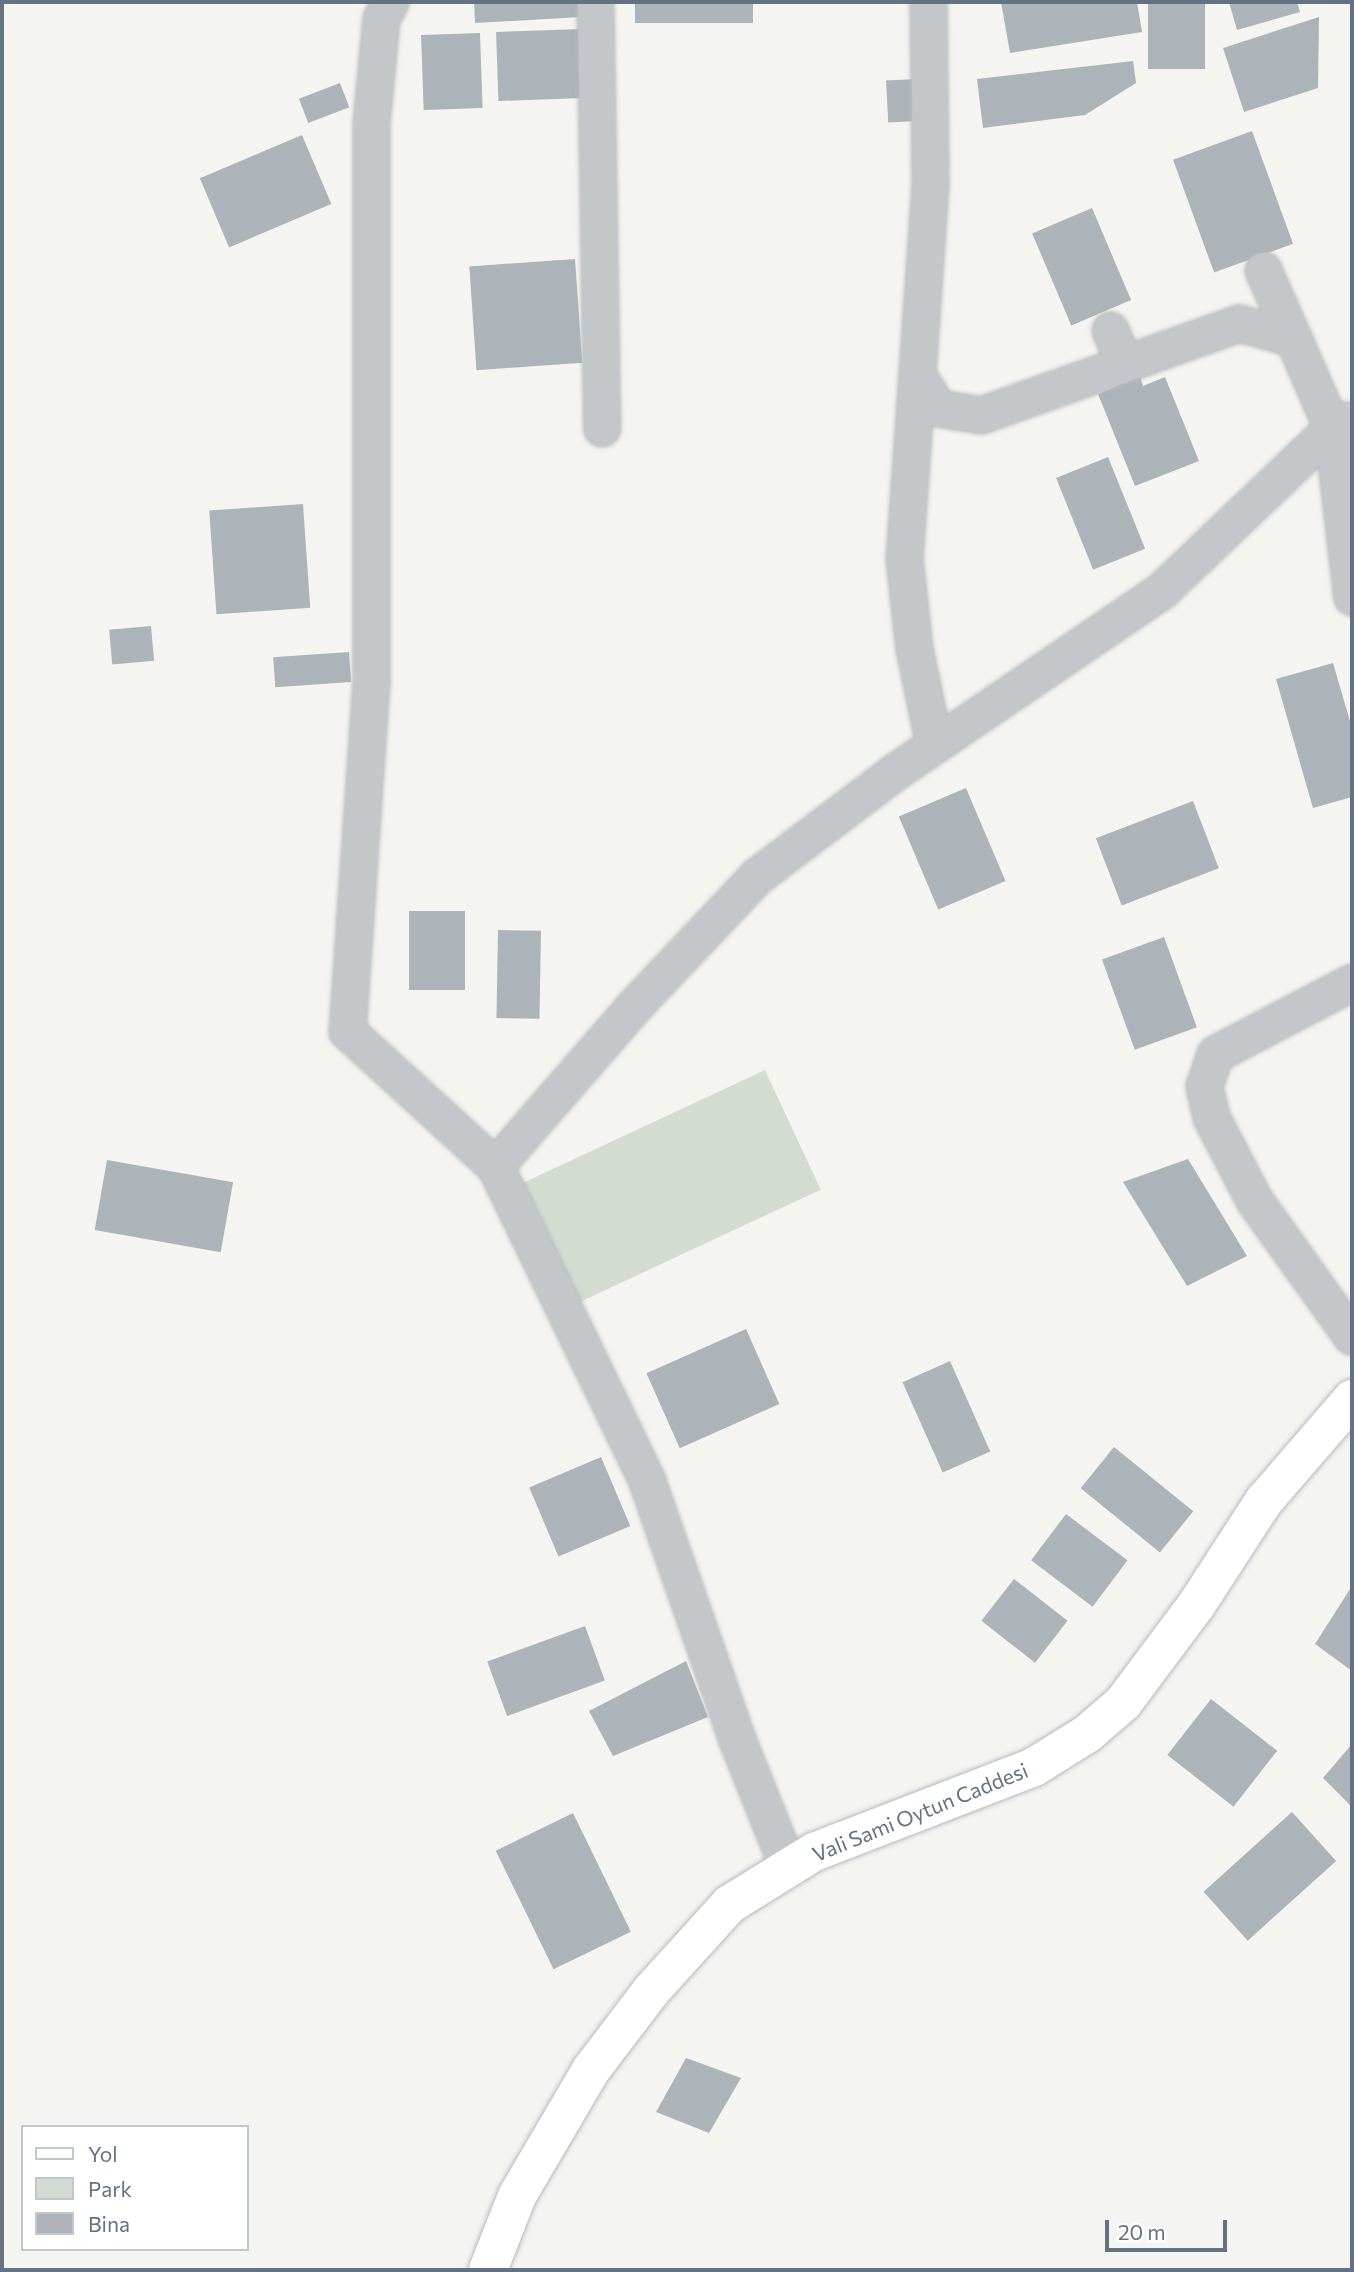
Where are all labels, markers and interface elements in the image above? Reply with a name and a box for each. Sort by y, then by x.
street label: Vali Sami Oytun Caddesi [809,1757,1031,1867]
legend [21,2125,248,2251]
text: Yol [88,2141,118,2166]
text: Park [88,2176,132,2201]
scale bar [1109,2206,1232,2250]
text: Bina [88,2211,130,2236]
text: 20 m [1118,2219,1166,2244]

